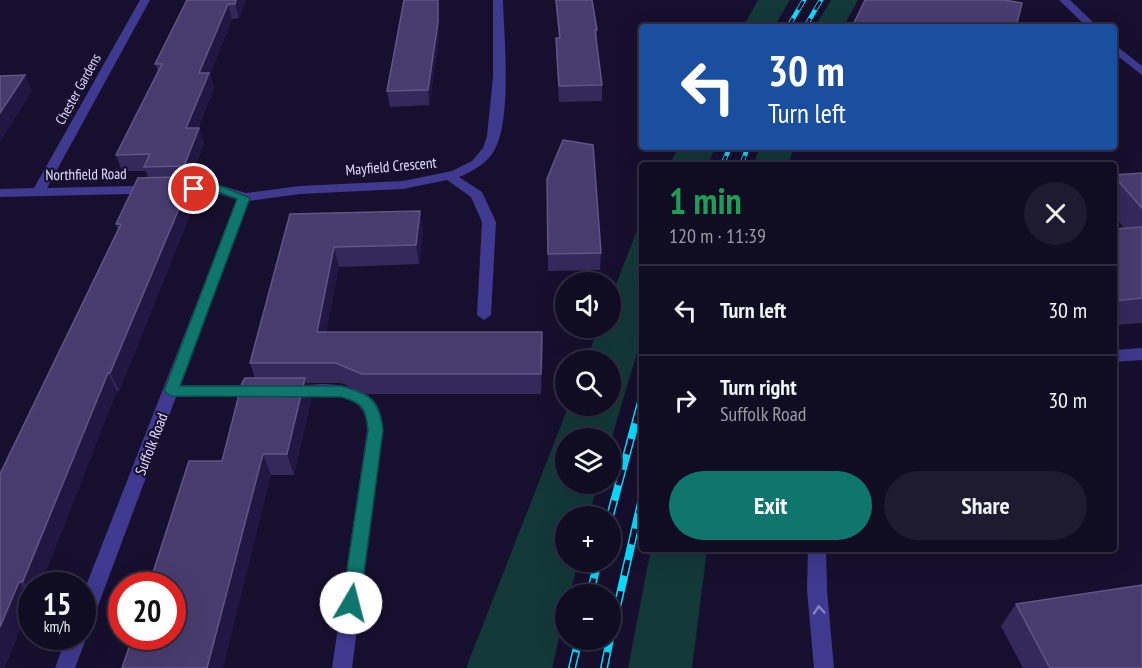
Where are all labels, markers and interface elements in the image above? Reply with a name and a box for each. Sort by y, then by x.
text: 30 m [768,43,845,98]
icon: left [669,48,747,126]
street label: Chester Gardens [51,50,105,128]
text: Turn left [768,96,846,130]
street label: Mayfield Crescent [345,153,437,179]
pin [168,163,219,214]
street label: Northfield Road [45,164,127,184]
icon: arrive [177,172,210,205]
text: 1 min [669,177,742,224]
button: close [1024,182,1087,245]
text: 120 m · 11:39 [669,223,766,249]
map controls [555,272,621,650]
button: sound [555,272,621,338]
icon: left [669,294,702,327]
text: Turn left [720,296,786,324]
text: 30 m [1048,296,1087,324]
button: search [555,350,621,416]
text: Turn right [720,373,797,401]
icon: right [669,384,702,417]
text: 30 m [1048,386,1087,414]
text: Suffolk Road [720,401,806,427]
street label: Suffolk Road [131,410,171,478]
button: layers [555,428,621,494]
button: Exit [669,471,872,540]
button: Share [884,471,1087,540]
button: + [555,506,621,572]
position arrow [319,571,383,635]
speed limit sign: 20 [108,572,186,650]
text: 15 [43,584,71,623]
button: − [555,584,621,650]
one-way arrow [812,605,825,614]
text: km/h [44,617,70,636]

